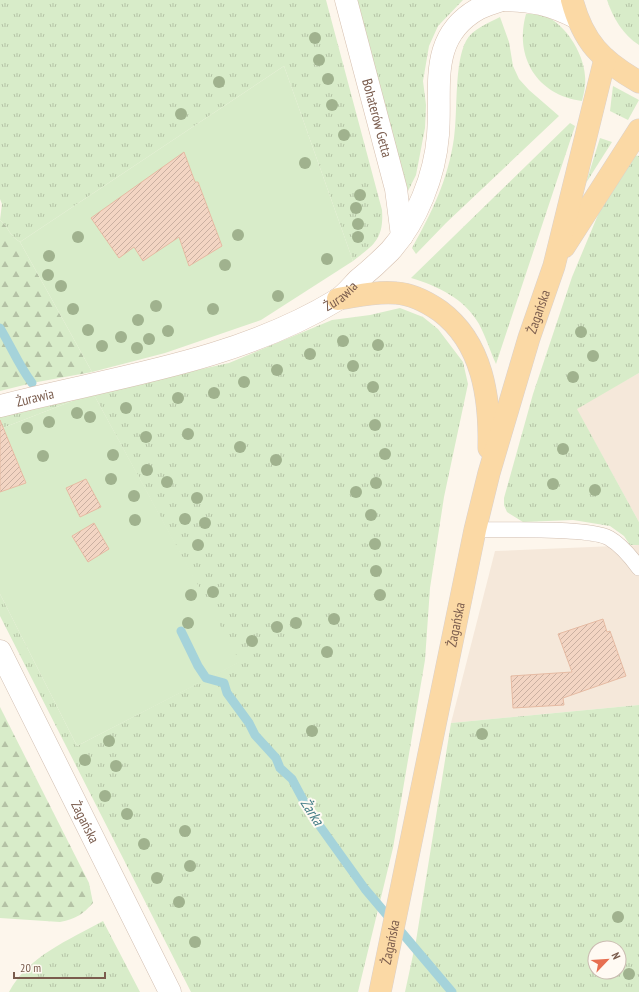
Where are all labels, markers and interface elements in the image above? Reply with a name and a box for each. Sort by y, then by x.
street label: Bohaterów Getta [358,77,396,159]
street label: Żurawia [320,277,361,315]
street label: Żagańska [522,287,554,336]
street label: Żurawia [14,384,56,411]
street label: Żagańska [442,601,469,649]
water label: Żarka [297,795,329,830]
street label: Żagańska [67,798,103,846]
street label: Żagańska [377,918,404,966]
north arrow [587,940,627,980]
text: N [608,950,624,961]
scale bar [14,954,105,980]
text: 20 m [20,960,41,975]

